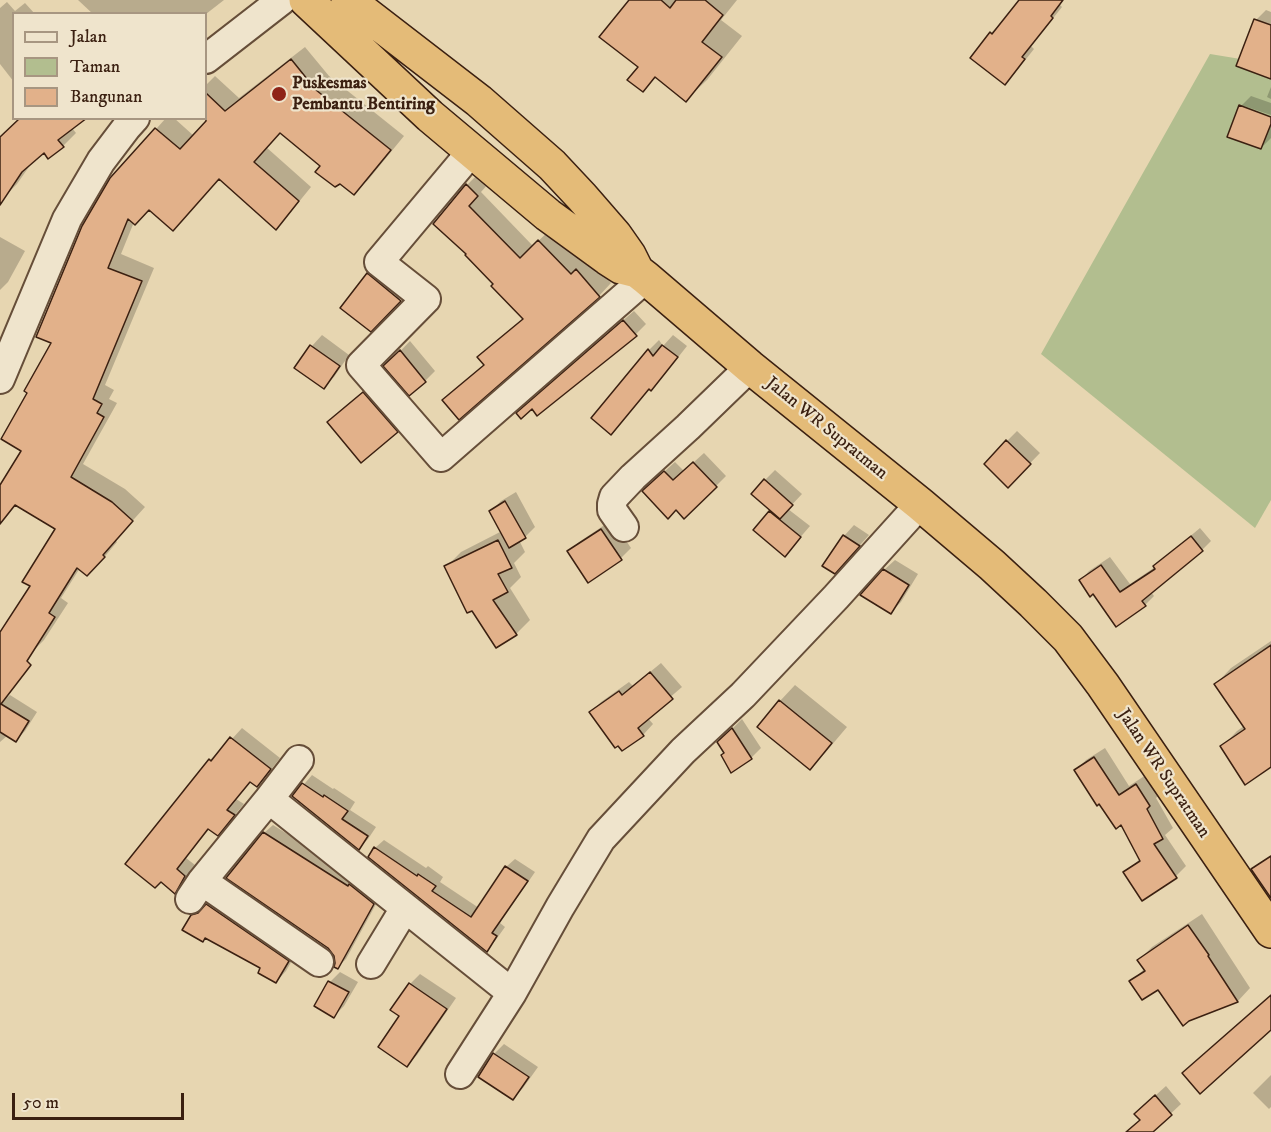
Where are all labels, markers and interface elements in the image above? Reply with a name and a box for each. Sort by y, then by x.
legend [12,12,207,120]
text: Jalan [70,26,107,48]
text: Taman [70,56,120,78]
place label: Puskesmas Pembantu Bentiring [292,73,435,116]
marker: Puskesmas Pembantu Bentiring [270,85,288,103]
text: Bangunan [70,86,142,108]
street label: Jalan WR Supratman [761,373,891,485]
street label: Jalan WR Supratman [1112,705,1214,843]
scale bar [15,1081,188,1119]
text: 50 m [23,1092,59,1114]

